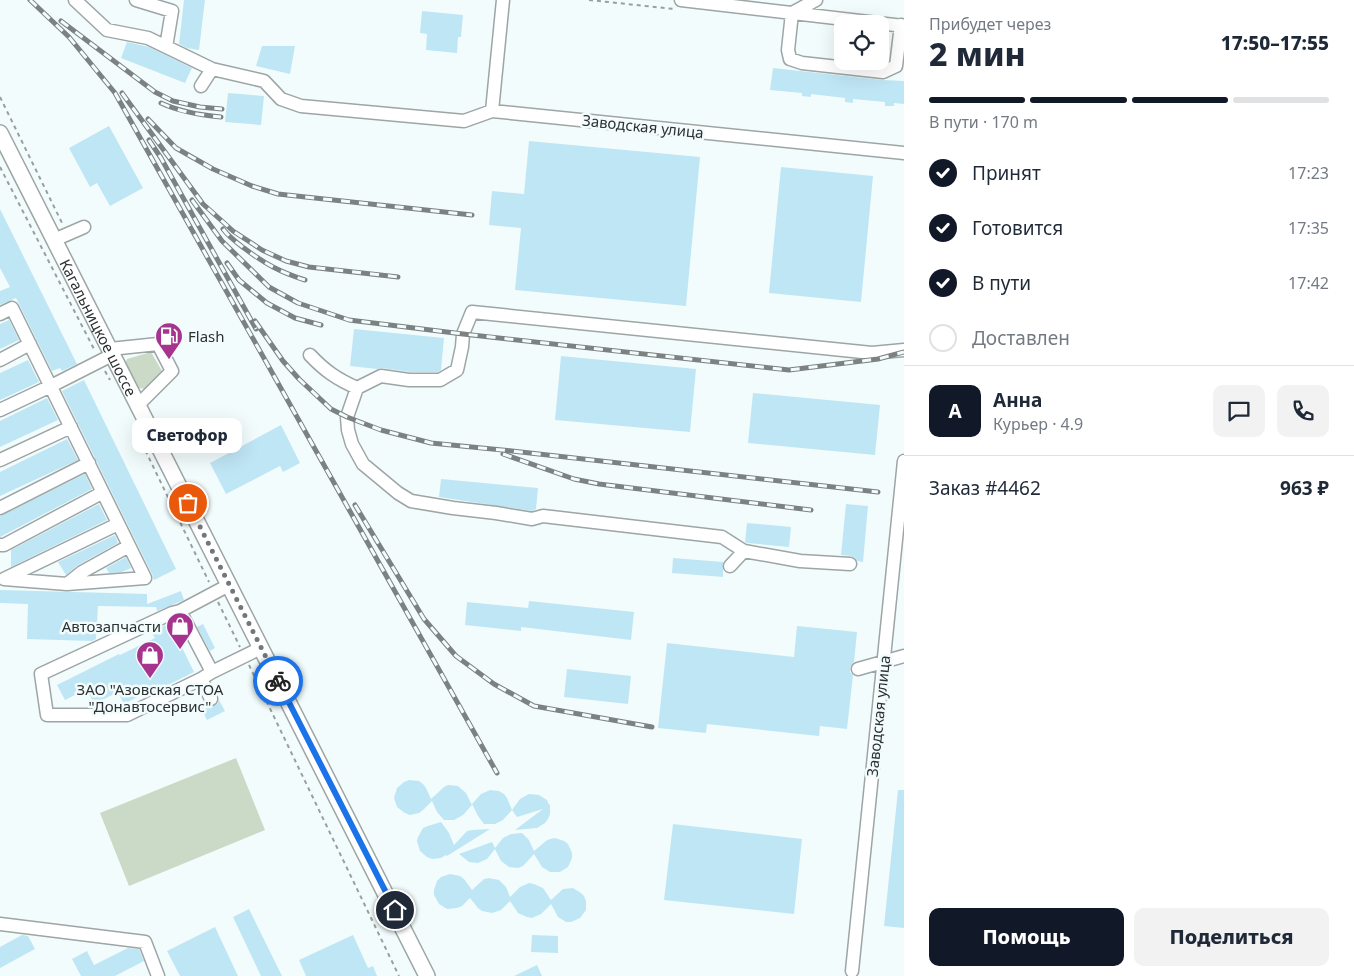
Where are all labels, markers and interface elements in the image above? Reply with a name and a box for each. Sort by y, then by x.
text: Прибудет через [929,13,1051,35]
map controls [834,15,889,70]
button: locate [834,15,889,70]
text: 17:50–17:55 [1221,30,1329,56]
text: 2 мин [929,32,1026,75]
street label: Заводская улица [581,110,705,142]
text: В пути · 170 m [929,111,1038,133]
icon: check [929,159,957,187]
text: Принят [972,160,1041,186]
text: 17:23 [1288,162,1329,184]
icon: check [929,214,957,242]
text: Готовится [972,215,1063,241]
text: 17:35 [1288,217,1329,239]
street label: Кагальницкое шоссе [55,256,142,399]
icon: check [929,269,957,297]
text: В пути [972,270,1031,296]
text: 17:42 [1288,272,1329,294]
fuel station icon: Flash [154,321,184,360]
text: Доставлен [972,325,1070,351]
place label: Flash [188,326,225,346]
button: chat [1213,385,1265,437]
button: phone [1277,385,1329,437]
text: Анна [993,387,1042,413]
text: А [948,398,962,424]
text: Курьер · 4.9 [993,413,1083,435]
callout: Светофор [133,418,243,453]
text: Светофор [146,424,228,446]
text: Заказ #4462 [929,475,1041,501]
text: 963 ₽ [1280,475,1329,501]
pin [167,482,209,524]
icon: bag [174,489,202,517]
shop icon: Автозапчасти [165,611,195,650]
place label: Автозапчасти [62,616,161,636]
shop icon: ЗАО "Азовская СТОА "Донавтосервис" [135,640,165,679]
street label: Заводская улица [862,654,894,778]
courier [253,656,303,706]
icon: bike [264,667,292,695]
place label: ЗАО "Азовская СТОА "Донавтосервис" [77,679,224,716]
pin [374,889,416,931]
icon: home [381,896,409,924]
button: Помощь [929,908,1124,966]
button: Поделиться [1134,908,1329,966]

